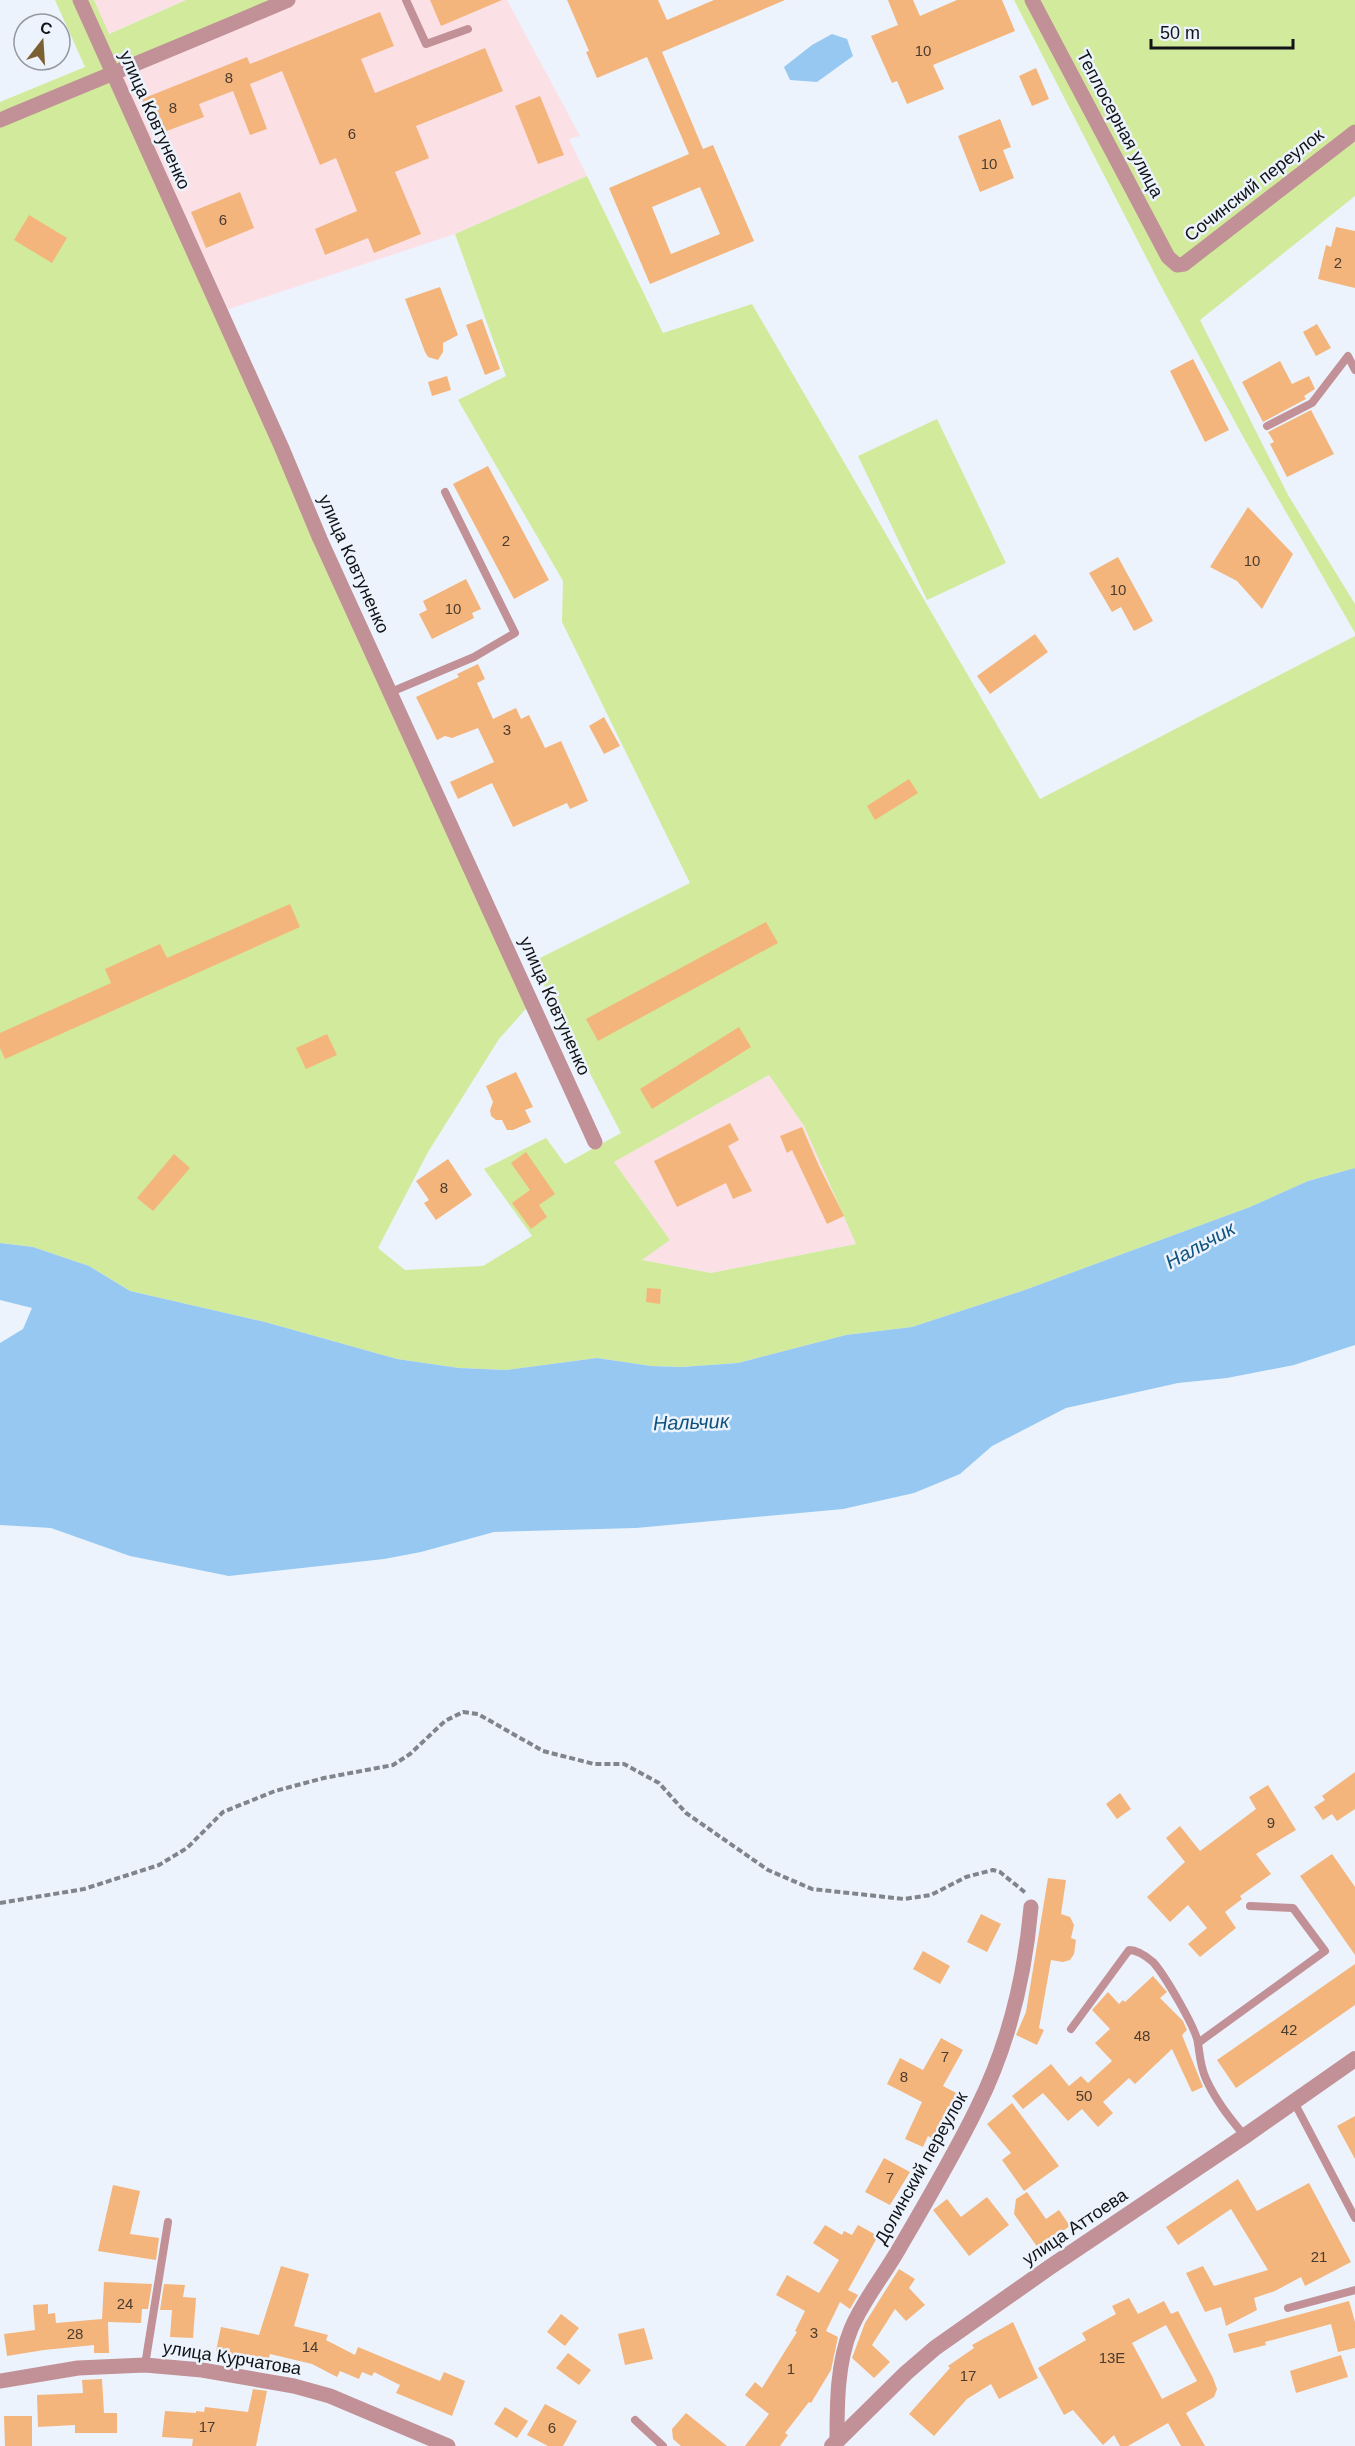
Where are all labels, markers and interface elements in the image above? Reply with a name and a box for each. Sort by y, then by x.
north arrow [12,12,72,72]
scale bar [1151,12,1294,50]
text: С [38,18,55,38]
text: 50 m [1160,23,1200,43]
house number: 10 [915,42,931,59]
street label: Теплосерная улица [1073,47,1168,202]
street label: улица Ковтуненко [115,48,195,192]
house number: 8 [225,69,233,86]
house number: 8 [169,99,177,116]
street label: Сочинский переулок [1181,124,1328,245]
house number: 6 [348,125,356,142]
house number: 10 [981,155,997,172]
house number: 6 [219,211,227,228]
house number: 2 [1334,254,1342,271]
street label: улица Ковтуненко [314,492,394,636]
house number: 2 [502,532,510,549]
house number: 10 [1244,552,1260,569]
house number: 10 [1110,581,1126,598]
house number: 10 [445,600,461,617]
house number: 3 [503,721,511,738]
street label: улица Ковтуненко [515,934,595,1078]
house number: 8 [440,1179,448,1196]
water label: Нальчик [1161,1216,1240,1273]
water label: Нальчик [652,1410,731,1434]
house number: 9 [1267,1814,1275,1831]
house number: 42 [1281,2021,1297,2038]
house number: 48 [1134,2027,1150,2044]
house number: 7 [941,2048,949,2065]
house number: 8 [900,2068,908,2085]
house number: 50 [1076,2087,1092,2104]
street label: Долинский переулок [871,2088,971,2248]
house number: 7 [886,2169,894,2186]
street label: улица Аттоева [1019,2184,1132,2269]
house number: 21 [1311,2248,1327,2265]
house number: 24 [117,2295,133,2312]
house number: 3 [810,2324,818,2341]
house number: 28 [67,2325,83,2342]
street label: улица Курчатова [161,2337,304,2379]
house number: 14 [302,2338,318,2355]
house number: 13Е [1099,2349,1125,2366]
house number: 1 [787,2360,795,2377]
house number: 17 [960,2367,976,2384]
house number: 17 [199,2418,215,2435]
house number: 6 [548,2419,556,2436]

